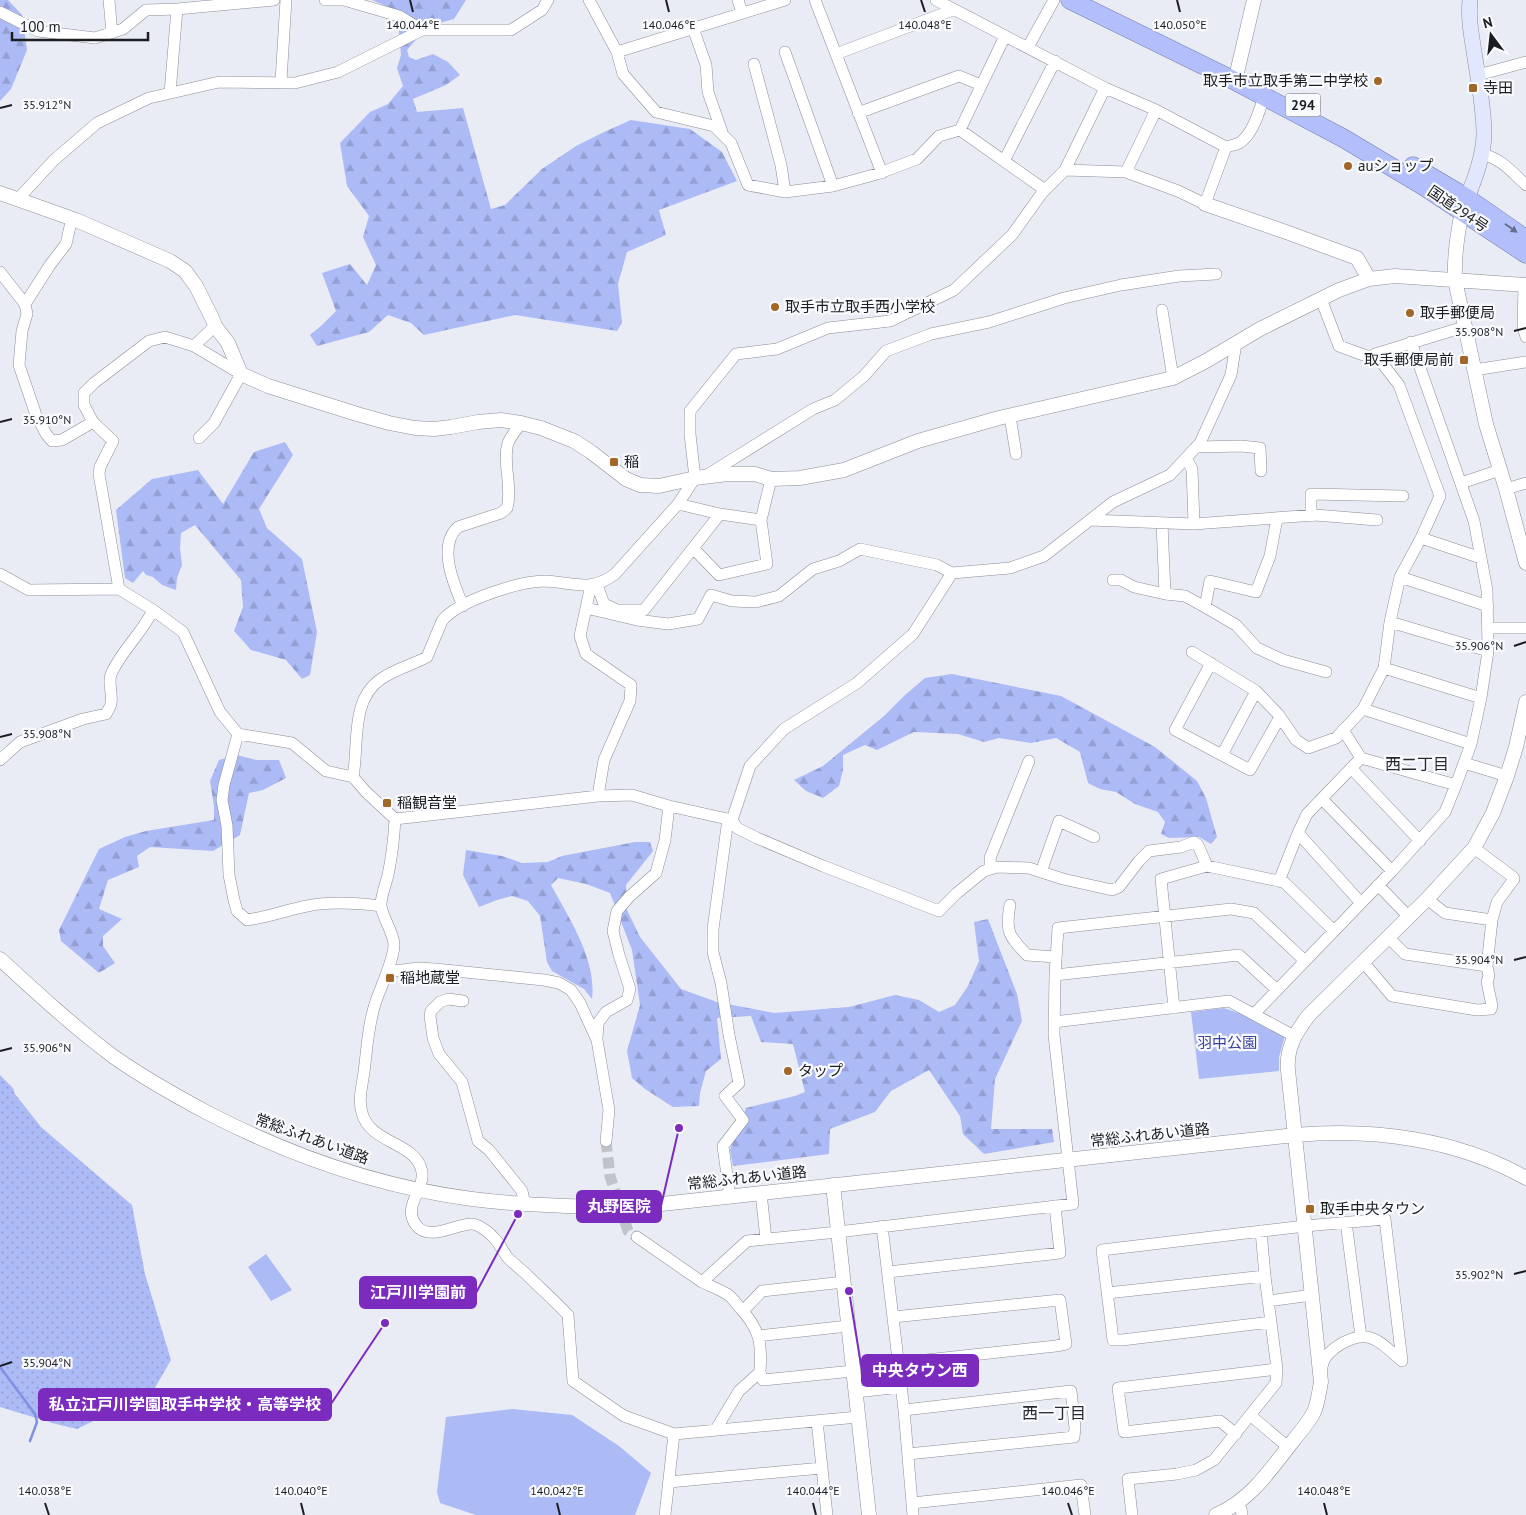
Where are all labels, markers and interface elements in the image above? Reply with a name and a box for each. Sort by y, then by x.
scale bar [12,10,149,42]
north arrow [1466,10,1516,60]
text: N [1481,13,1494,32]
text: 100 m [20,17,61,36]
text: 140.044°E [386,17,440,32]
text: 140.046°E [642,17,696,32]
text: 140.048°E [898,17,952,32]
text: 140.050°E [1153,17,1207,32]
place label: 取手市立取手第二中学校 [1203,71,1368,90]
marker: 取手市立取手第二中学校 [1372,75,1384,87]
place label: 寺田 [1483,78,1513,97]
marker: 寺田 [1467,82,1479,94]
road number: 294 [1286,94,1320,116]
text: 35.912°N [23,97,71,112]
place label: auショップ [1358,156,1434,175]
marker: auショップ [1342,160,1354,172]
street label: 国道294号 [1424,181,1492,236]
one-way arrow [1504,223,1518,233]
place label: 取手市立取手西小学校 [785,297,935,316]
marker: 取手市立取手西小学校 [769,301,781,313]
place label: 取手郵便局 [1420,303,1495,322]
marker: 取手郵便局 [1404,307,1416,319]
text: 35.908°N [1455,324,1503,339]
place label: 取手郵便局前 [1364,350,1454,369]
marker: 取手郵便局前 [1458,354,1470,366]
text: 35.910°N [23,412,71,427]
place label: 稲 [624,452,639,471]
marker: 稲 [608,456,620,468]
text: 35.906°N [1455,638,1503,653]
text: 35.908°N [23,726,71,741]
district label: 西二丁目 [1385,754,1449,774]
place label: 稲観音堂 [397,793,457,812]
marker: 稲観音堂 [381,797,393,809]
text: 35.904°N [1455,952,1503,967]
place label: 稲地蔵堂 [400,968,460,987]
marker: 稲地蔵堂 [384,972,396,984]
park label: 羽中公園 [1197,1033,1257,1052]
text: 35.906°N [23,1040,71,1055]
place label: タップ [798,1061,843,1080]
marker: タップ [782,1065,794,1077]
street label: 常総ふれあい道路 [253,1109,372,1168]
street label: 常総ふれあい道路 [1089,1119,1211,1150]
street label: 常総ふれあい道路 [686,1162,808,1193]
callout: 丸野医院 [577,1191,661,1222]
text: 丸野医院 [587,1196,651,1216]
place label: 取手中央タウン [1320,1199,1425,1218]
marker: 取手中央タウン [1304,1203,1316,1215]
text: 35.902°N [1455,1267,1503,1282]
callout: 江戸川学園前 [360,1277,476,1308]
text: 江戸川学園前 [370,1282,466,1302]
text: 35.904°N [23,1355,71,1370]
callout: 中央タウン西 [862,1355,978,1386]
text: 中央タウン西 [872,1360,968,1380]
callout: 私立江戸川学園取手中学校・高等学校 [39,1389,331,1420]
text: 私立江戸川学園取手中学校・高等学校 [49,1394,321,1414]
district label: 西一丁目 [1022,1403,1086,1423]
text: 140.038°E [18,1483,72,1498]
text: 140.040°E [274,1483,328,1498]
text: 140.042°E [530,1483,584,1498]
text: 140.044°E [786,1483,840,1498]
text: 140.046°E [1041,1483,1095,1498]
text: 140.048°E [1297,1483,1351,1498]

